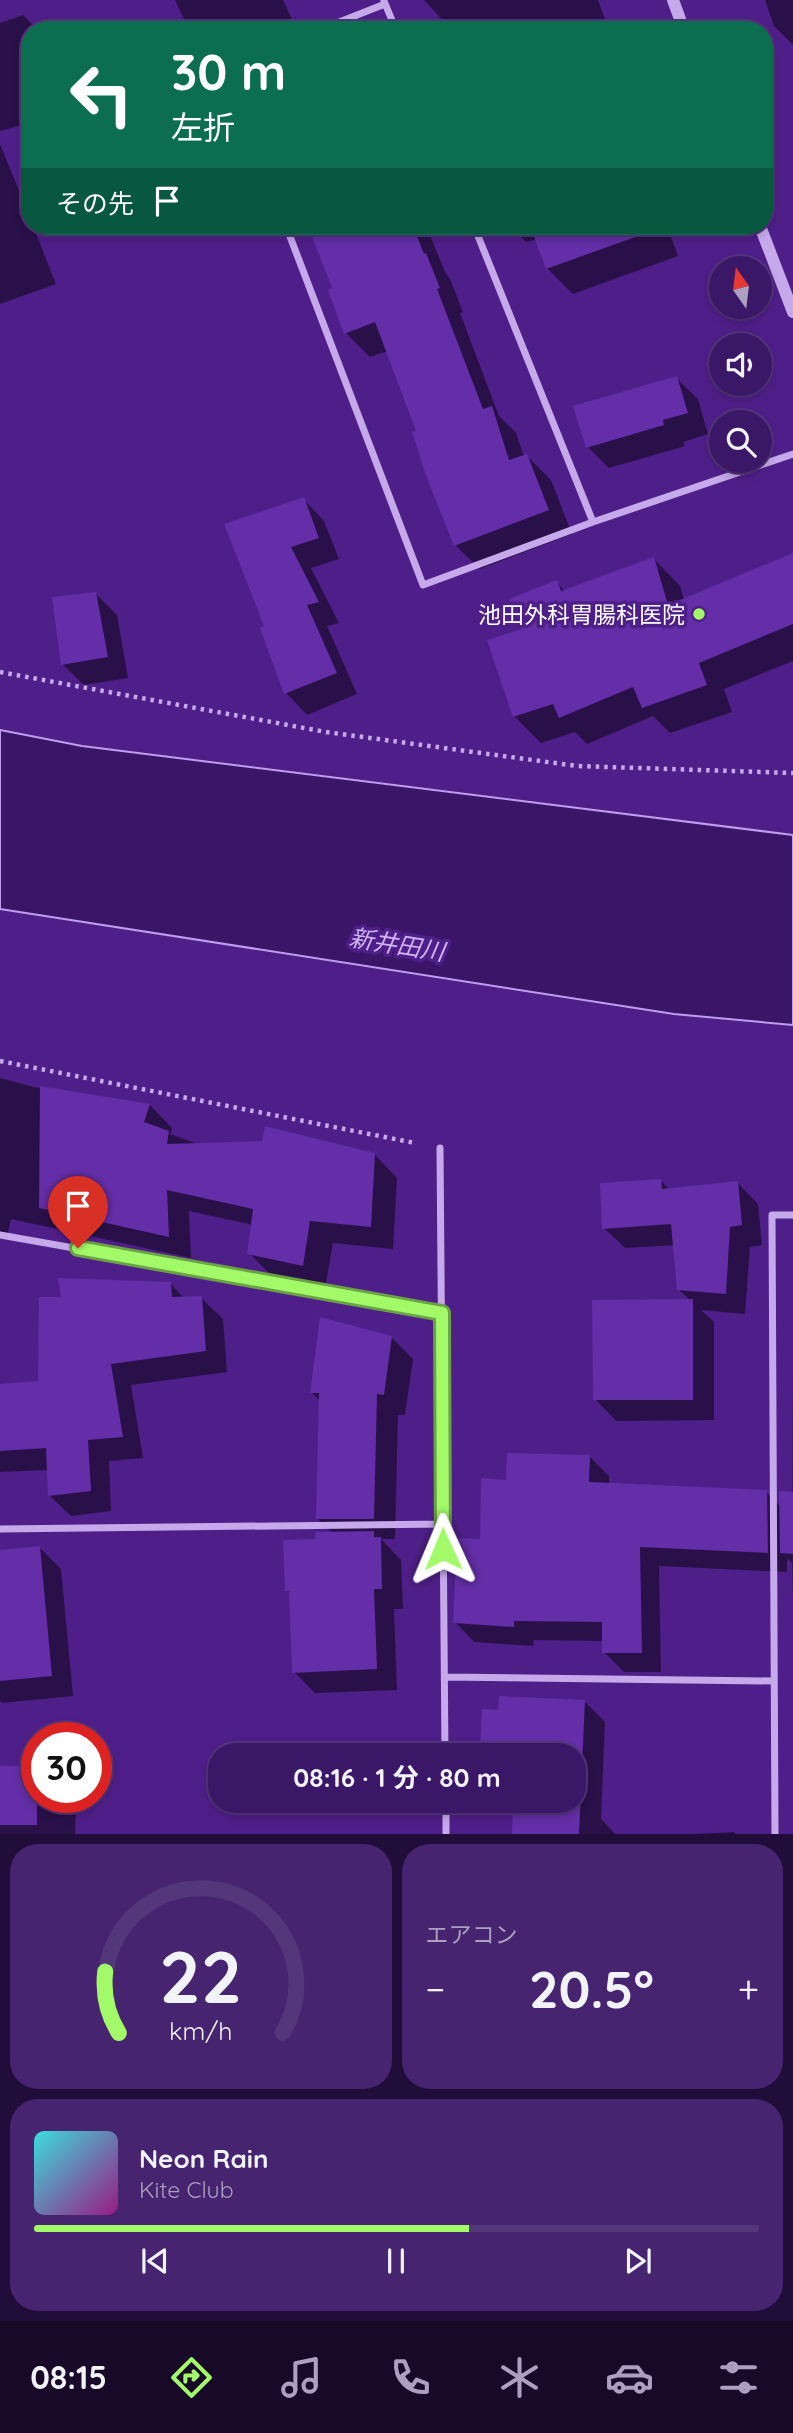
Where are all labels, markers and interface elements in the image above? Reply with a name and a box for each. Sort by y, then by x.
text: 30 m [171,41,286,102]
icon: left [56,49,147,140]
text: 左折 [171,107,235,147]
icon: arrive [148,182,186,220]
text: その先 [56,187,134,220]
north arrow [709,256,772,318]
map controls [709,256,772,473]
button: sound [709,333,772,396]
button: search [709,410,772,473]
place label: 池田外科胃腸科医院 [478,600,685,629]
marker: 池田外科胃腸科医院 [691,606,707,622]
water label: 新井田川 [347,922,450,967]
pin [48,1176,108,1248]
icon: arrive [59,1187,97,1225]
position arrow [406,1512,480,1586]
speed limit sign: 30 [21,1722,112,1813]
text: 08:16 · 1 分 · 80 m [293,1761,501,1794]
text: エアコン [426,1920,518,1949]
text: 22 [159,1930,242,2021]
text: 20.5° [529,1956,654,2021]
text: − [426,1965,445,2013]
text: + [738,1965,759,2013]
text: km/h [169,2014,232,2045]
text: Neon Rain [139,2142,268,2175]
text: Kite Club [139,2175,234,2204]
icon: previous [136,2242,174,2280]
icon: pause [377,2242,415,2280]
icon: next [619,2242,657,2280]
icon: directions [167,2353,216,2402]
icon: music [277,2353,326,2402]
icon: phone [386,2353,435,2402]
icon: climate [495,2353,544,2402]
icon: car [605,2353,654,2402]
icon: filters [714,2353,763,2402]
text: 08:15 [30,2357,107,2397]

